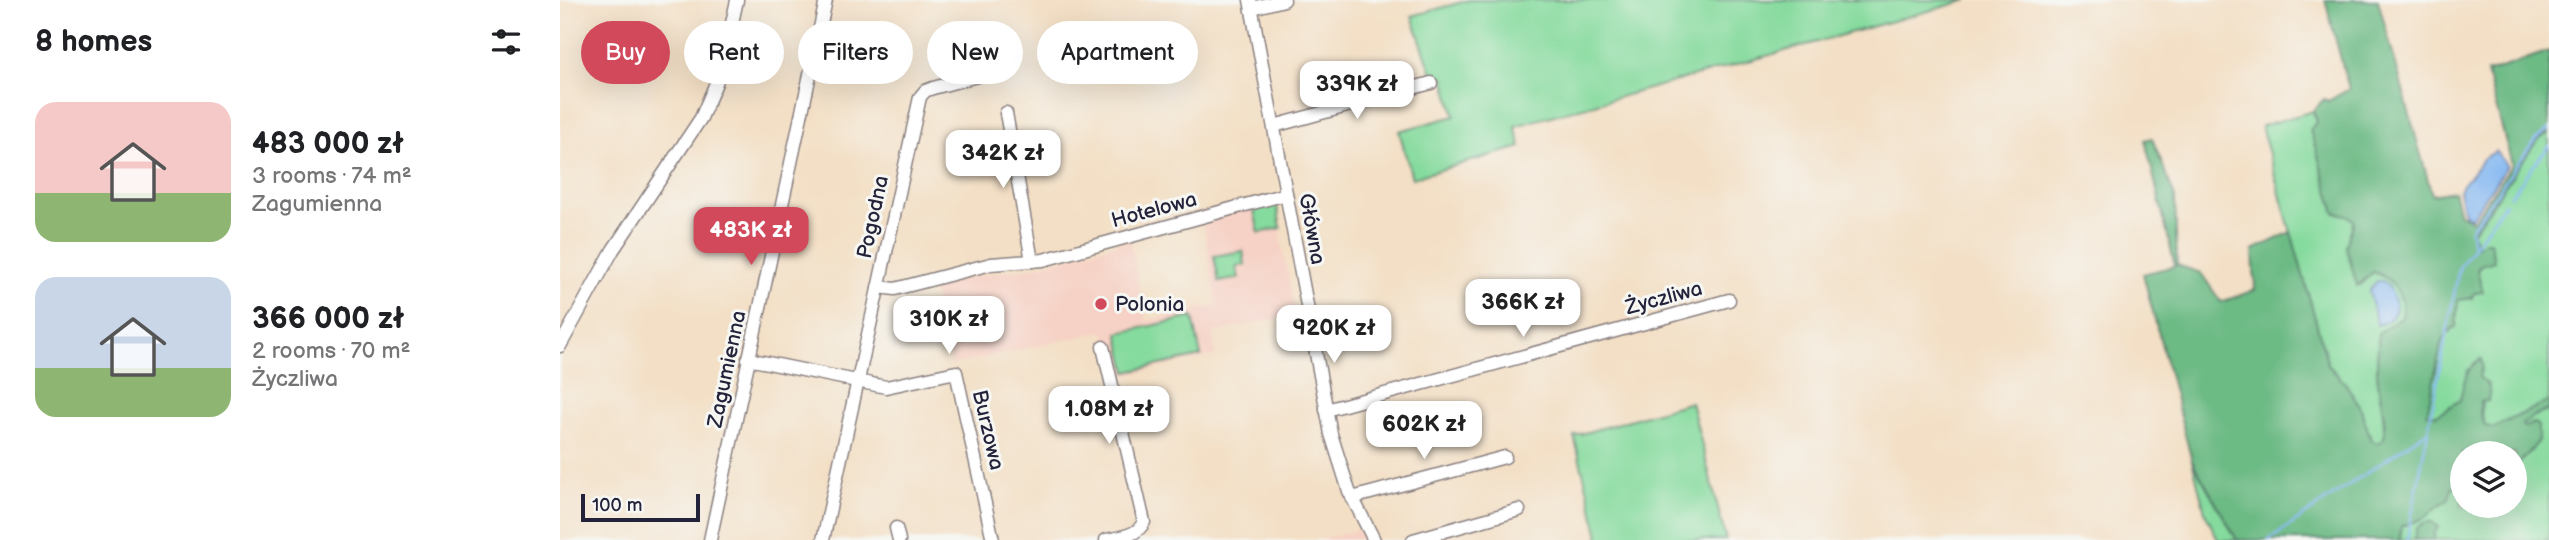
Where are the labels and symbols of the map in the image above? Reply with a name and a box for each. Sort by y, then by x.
pin: 339K zł [1292,61,1422,121]
pin: 342K zł [938,130,1068,190]
street label: Pogodna [852,173,894,261]
street label: Hotelowa [1109,187,1199,233]
street label: Główna [1293,191,1331,267]
pin: 483K zł [686,208,816,267]
street label: Życzliwa [1622,276,1705,320]
pin: 366K zł [1458,280,1588,339]
place label: Polonia [1115,292,1184,317]
pin: 310K zł [884,296,1014,356]
marker: Polonia [1093,296,1109,312]
pin: 920K zł [1269,306,1399,365]
street label: Zagumienna [702,308,752,431]
pin: 1.08M zł [1037,386,1181,446]
street label: Burzowa [967,388,1009,472]
pin: 602K zł [1359,402,1489,461]
scale bar [581,491,700,523]

